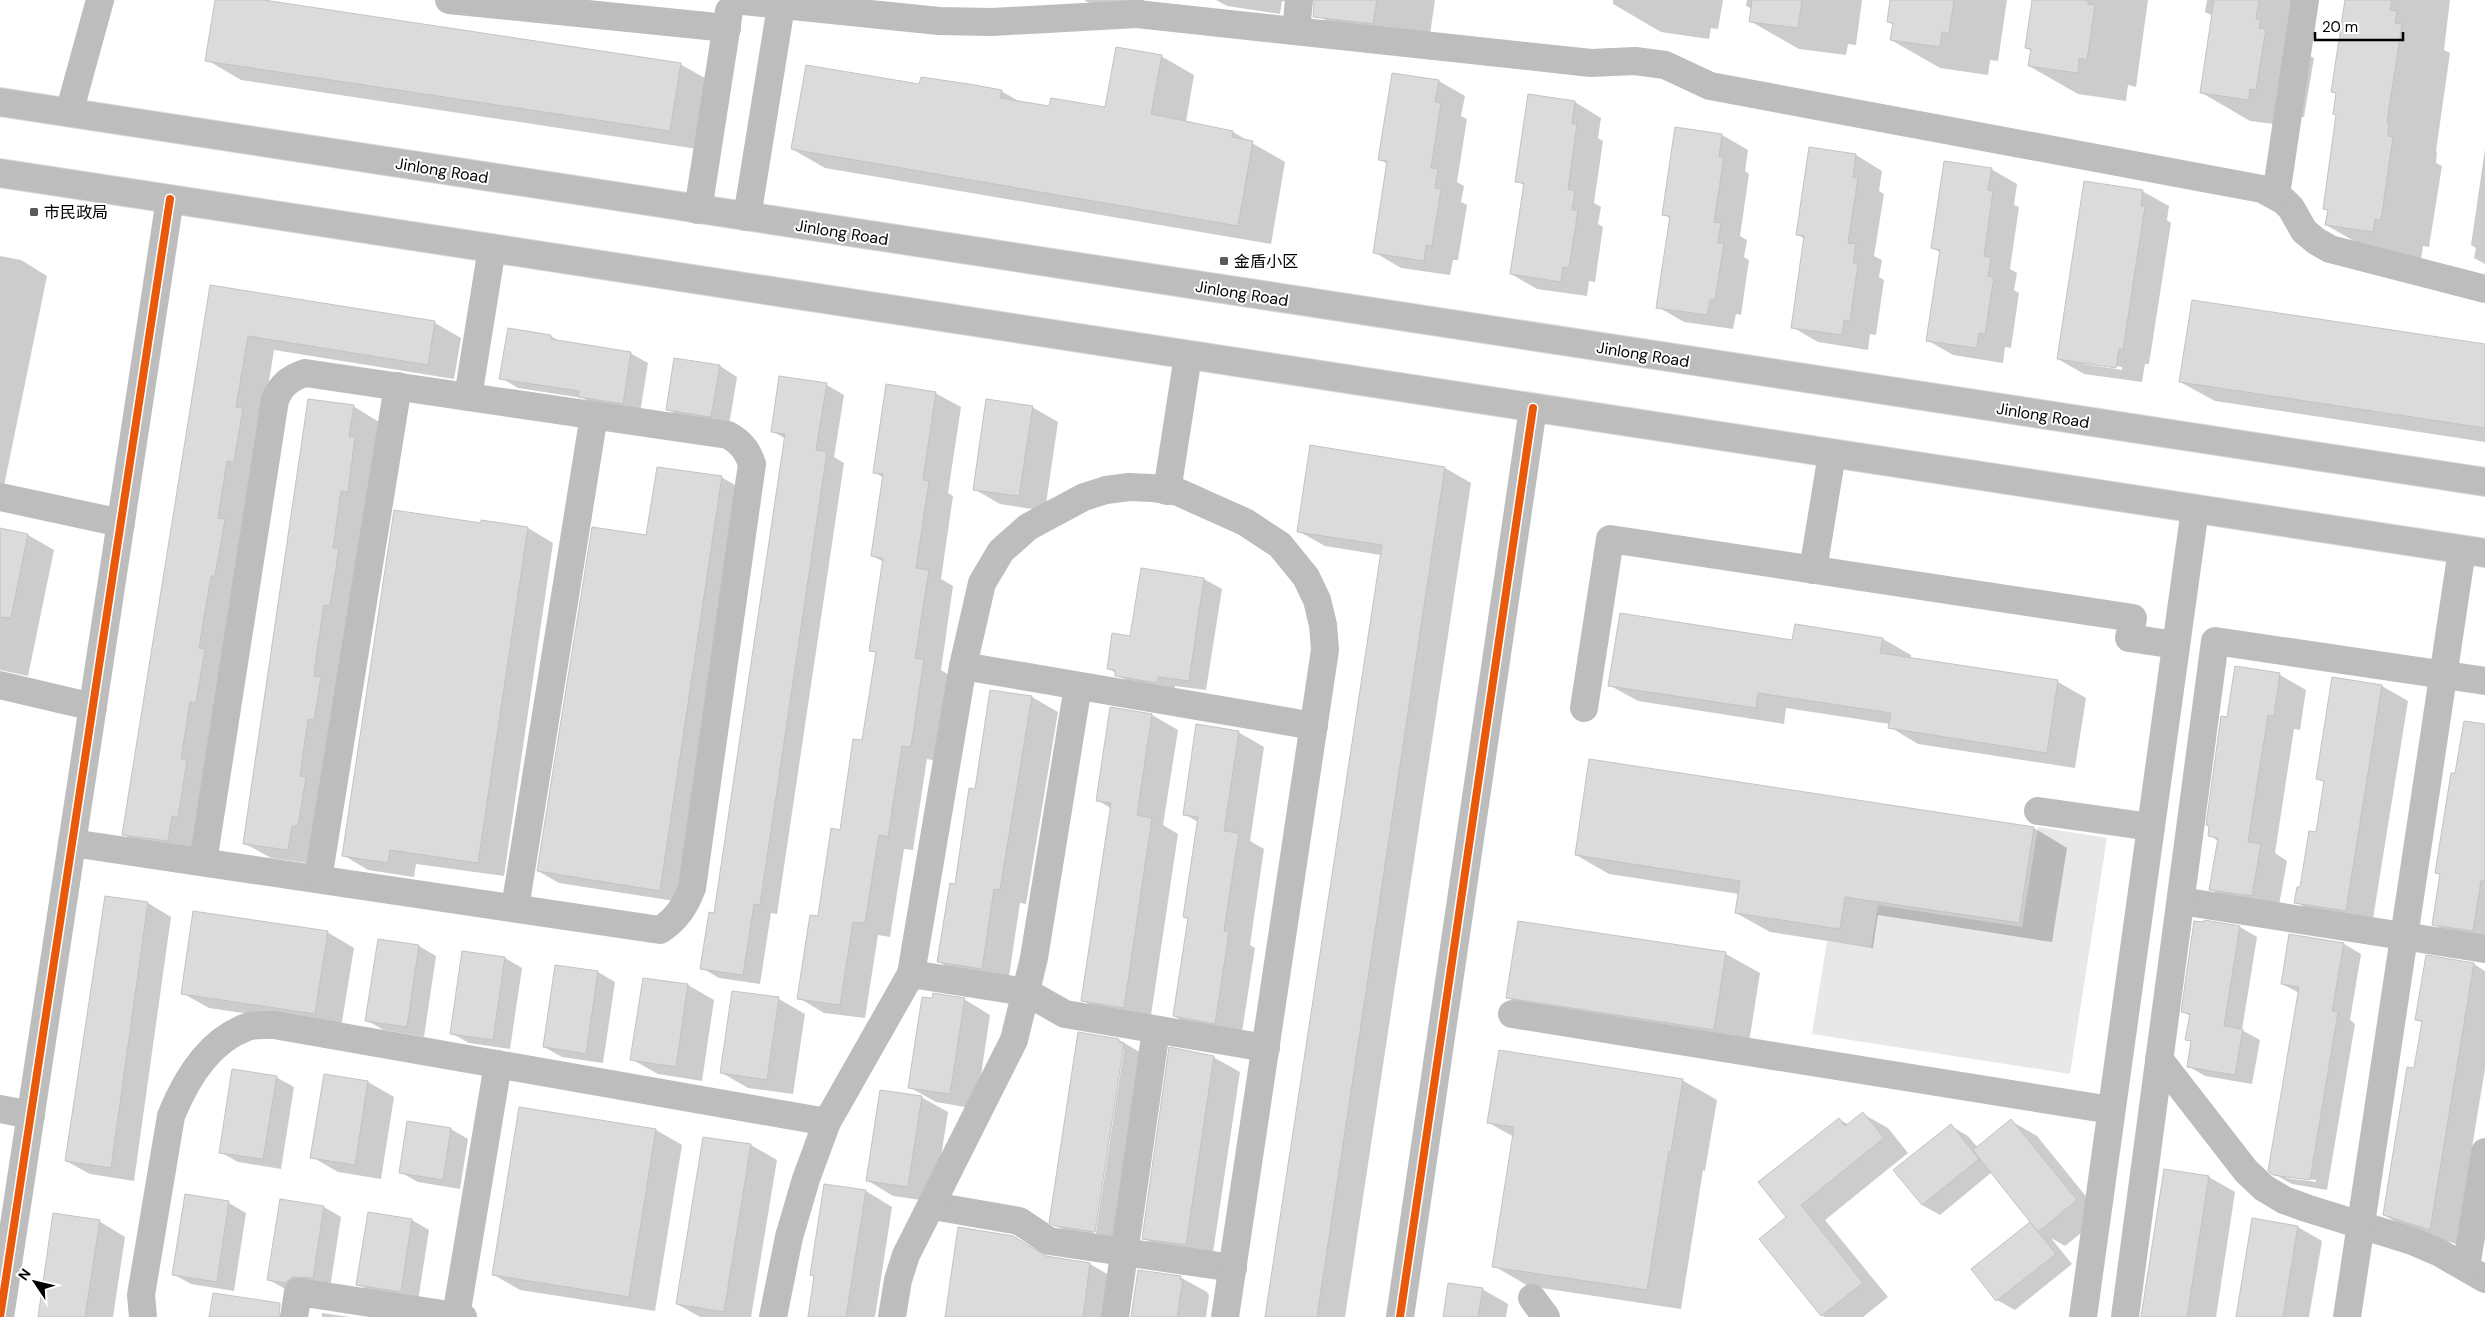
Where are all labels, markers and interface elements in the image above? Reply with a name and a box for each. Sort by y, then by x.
scale bar [2315,10,2402,42]
text: 20 m [2322,17,2358,37]
street label: Jinlong Road [394,153,490,188]
place label: 市民政局 [44,202,108,223]
marker: 市民政局 [28,206,40,218]
street label: Jinlong Road [794,215,890,250]
place label: 金盾小区 [1234,251,1298,272]
marker: 金盾小区 [1218,255,1230,267]
street label: Jinlong Road [1194,276,1290,311]
street label: Jinlong Road [1595,337,1691,372]
street label: Jinlong Road [1995,398,2091,433]
north arrow [10,1257,60,1307]
text: N [14,1265,35,1284]

